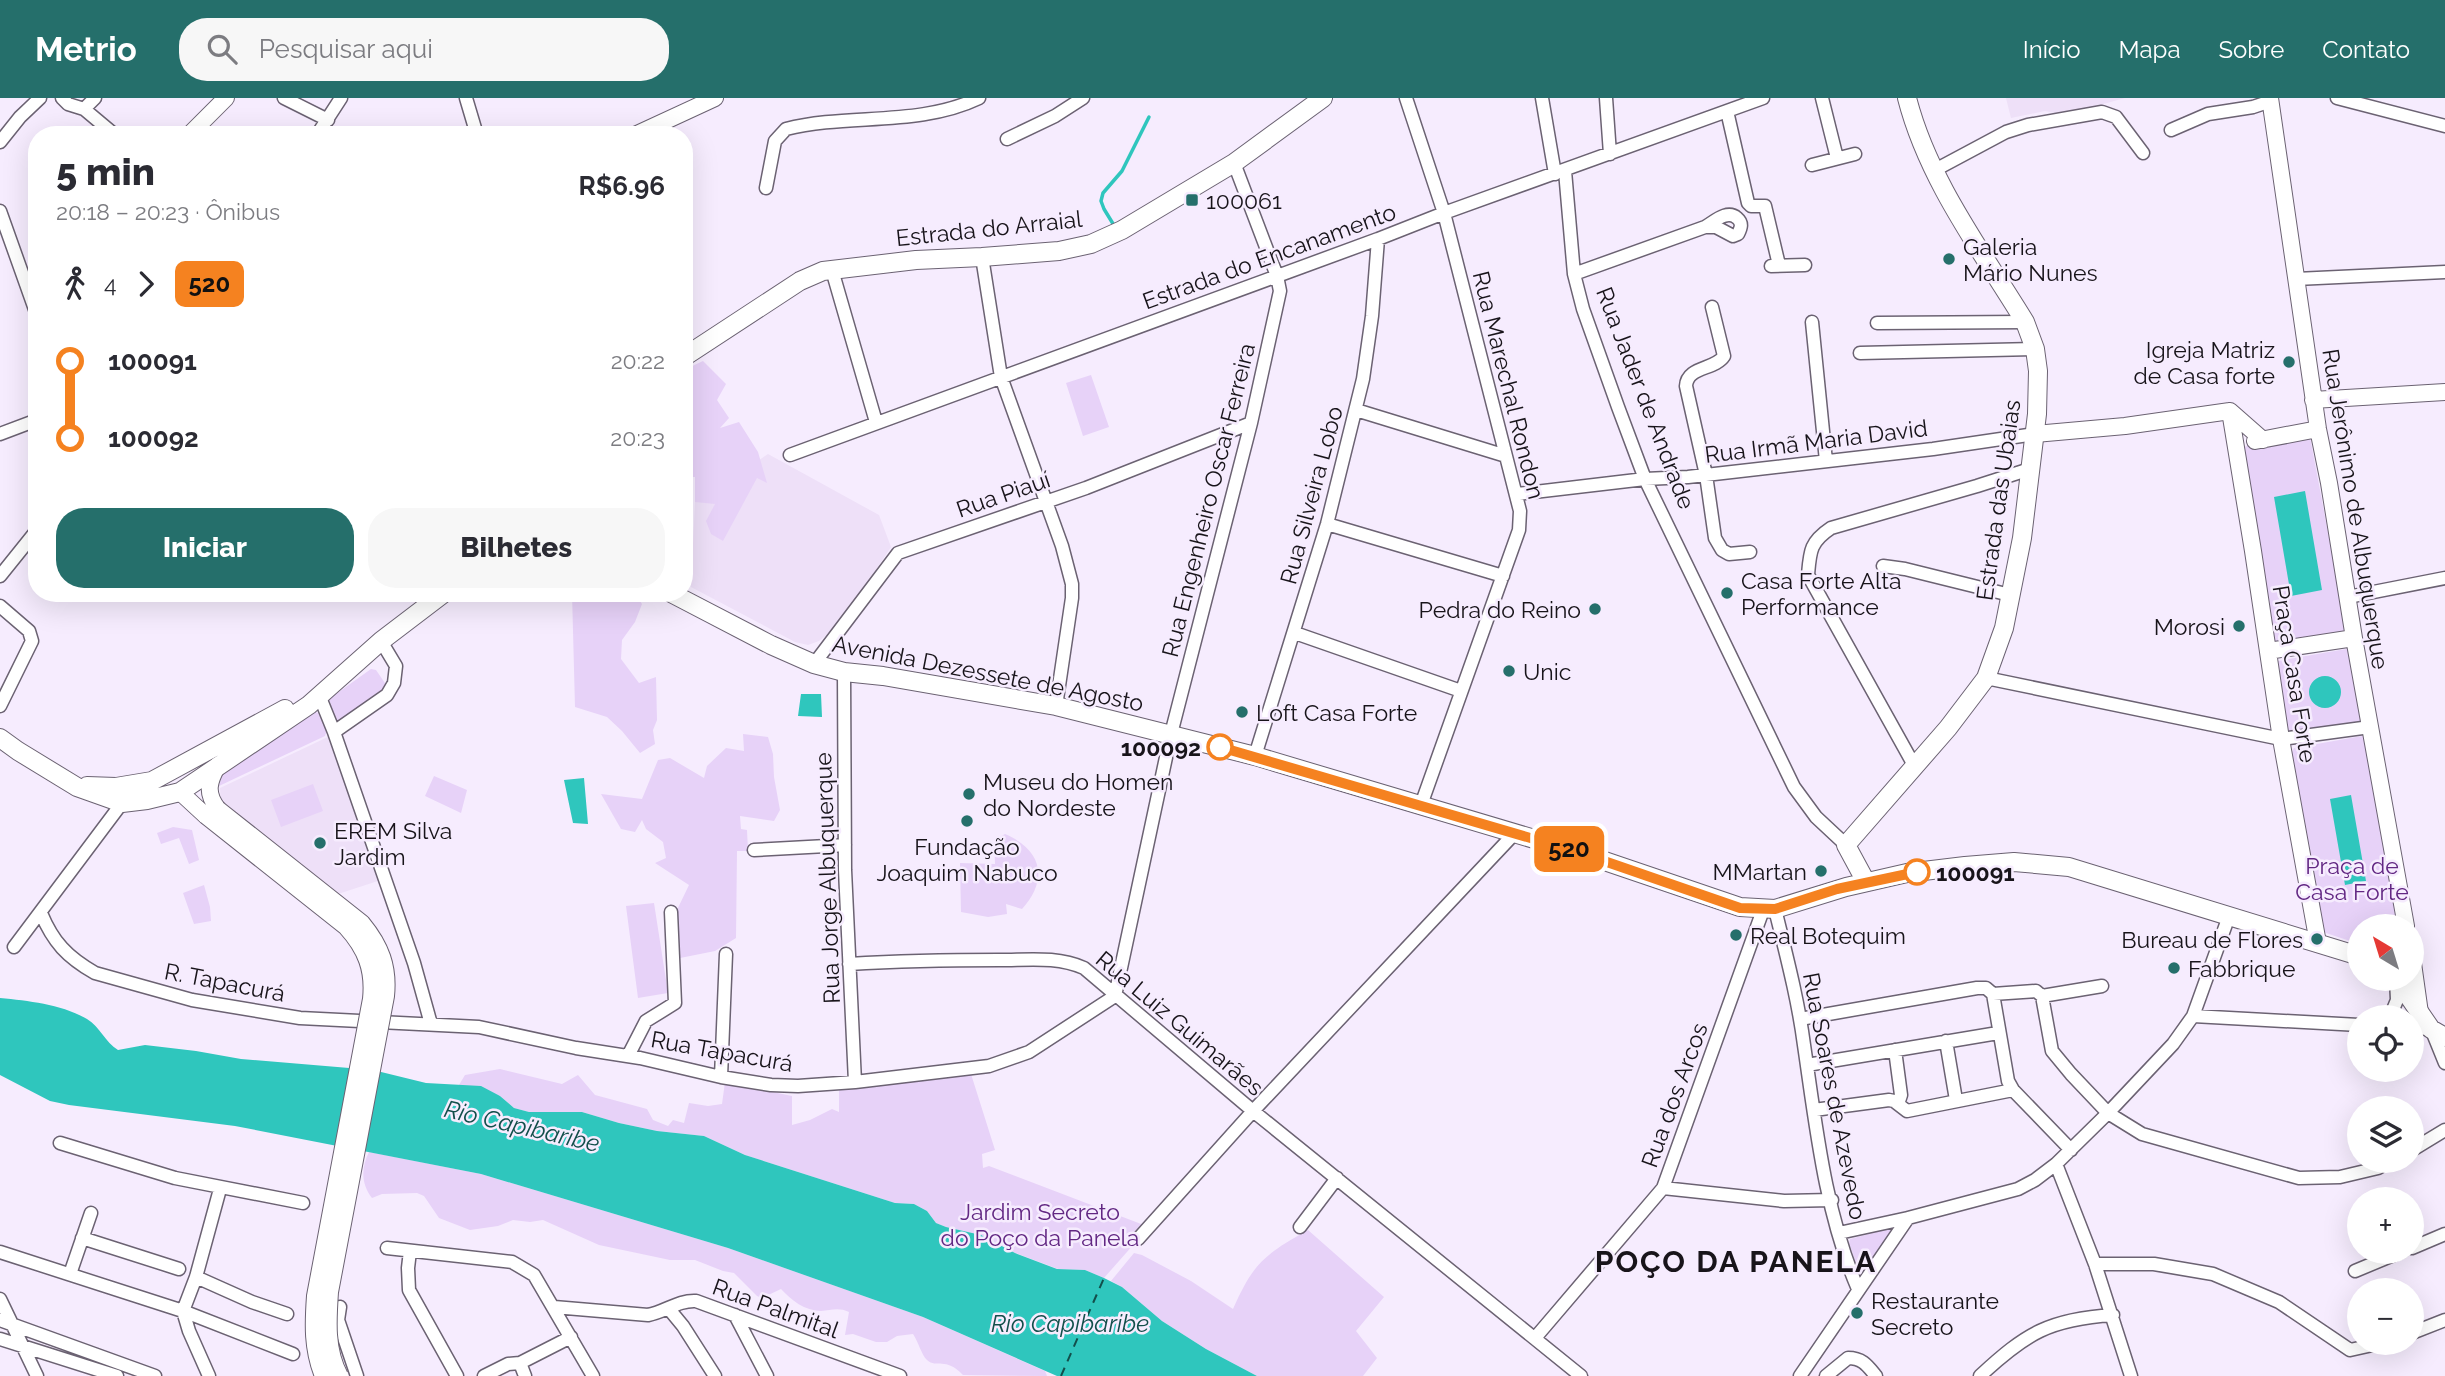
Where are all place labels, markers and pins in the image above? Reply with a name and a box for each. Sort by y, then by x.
place label: 100061 [1206,187,1282,214]
marker: 100061 [1184,192,1200,208]
place label: Galeria Mário Nunes [1963,233,2098,286]
marker: Galeria Mário Nunes [1941,251,1957,267]
place label: Igreja Matriz de Casa forte [2134,336,2275,389]
marker: Igreja Matriz de Casa forte [2281,354,2297,370]
place label: Casa Forte Alta Performance [1741,567,1902,620]
marker: Casa Forte Alta Performance [1719,585,1735,601]
place label: Pedra do Reino [1419,596,1581,623]
marker: Pedra do Reino [1587,601,1603,617]
place label: Morosi [2154,613,2225,640]
marker: Morosi [2231,618,2247,634]
place label: Unic [1523,658,1571,685]
marker: Unic [1501,663,1517,679]
place label: Loft Casa Forte [1256,699,1417,726]
marker: Loft Casa Forte [1234,704,1250,720]
place label: 100092 [1121,734,1201,761]
marker: 100092 [1207,734,1233,760]
place label: Museu do Homen do Nordeste [983,768,1173,821]
marker: Museu do Homen do Nordeste [961,786,977,802]
marker: Fundação Joaquim Nabuco [959,813,975,829]
place label: EREM Silva Jardim [334,817,452,870]
place label: Fundação Joaquim Nabuco [876,833,1058,886]
marker: EREM Silva Jardim [312,835,328,851]
place label: MMartan [1713,858,1807,885]
marker: 100091 [1904,859,1930,885]
place label: 100091 [1936,859,2015,886]
marker: MMartan [1813,863,1829,879]
place label: Real Botequim [1750,922,1906,949]
place label: Bureau de Flores [2121,926,2303,953]
marker: Real Botequim [1728,927,1744,943]
marker: Bureau de Flores [2309,931,2325,947]
place label: Fabbrique [2188,955,2295,982]
marker: Fabbrique [2166,960,2182,976]
place label: Restaurante Secreto [1871,1287,1999,1340]
marker: Restaurante Secreto [1849,1305,1865,1321]

